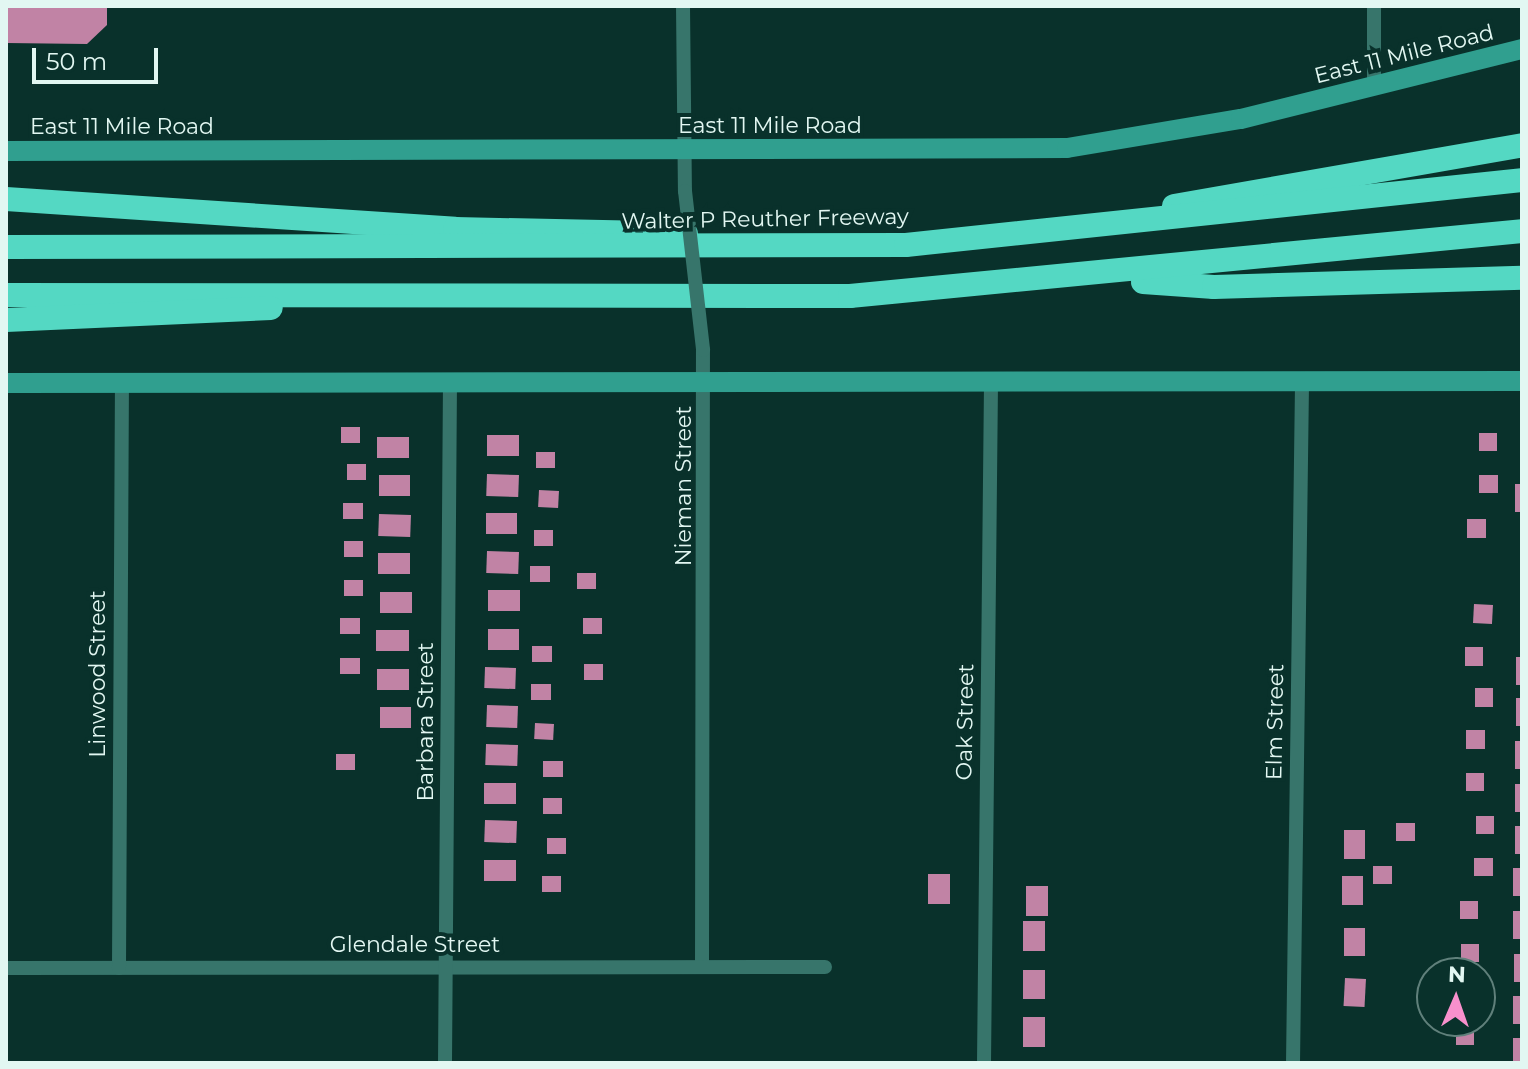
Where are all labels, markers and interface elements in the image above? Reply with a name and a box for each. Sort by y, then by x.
street label: East 11 Mile Road [1312,19,1496,89]
scale bar [36,32,162,82]
text: 50 m [46,47,107,76]
street label: East 11 Mile Road [678,113,862,139]
street label: East 11 Mile Road [30,114,214,140]
street label: Walter P Reuther Freeway [621,203,909,235]
street label: Nieman Street [671,406,697,566]
street label: Linwood Street [85,590,111,758]
street label: Barbara Street [413,642,439,802]
street label: Oak Street [951,663,979,781]
street label: Elm Street [1261,664,1289,780]
street label: Glendale Street [330,932,500,958]
north arrow [1416,957,1496,1037]
text: N [1447,961,1466,988]

